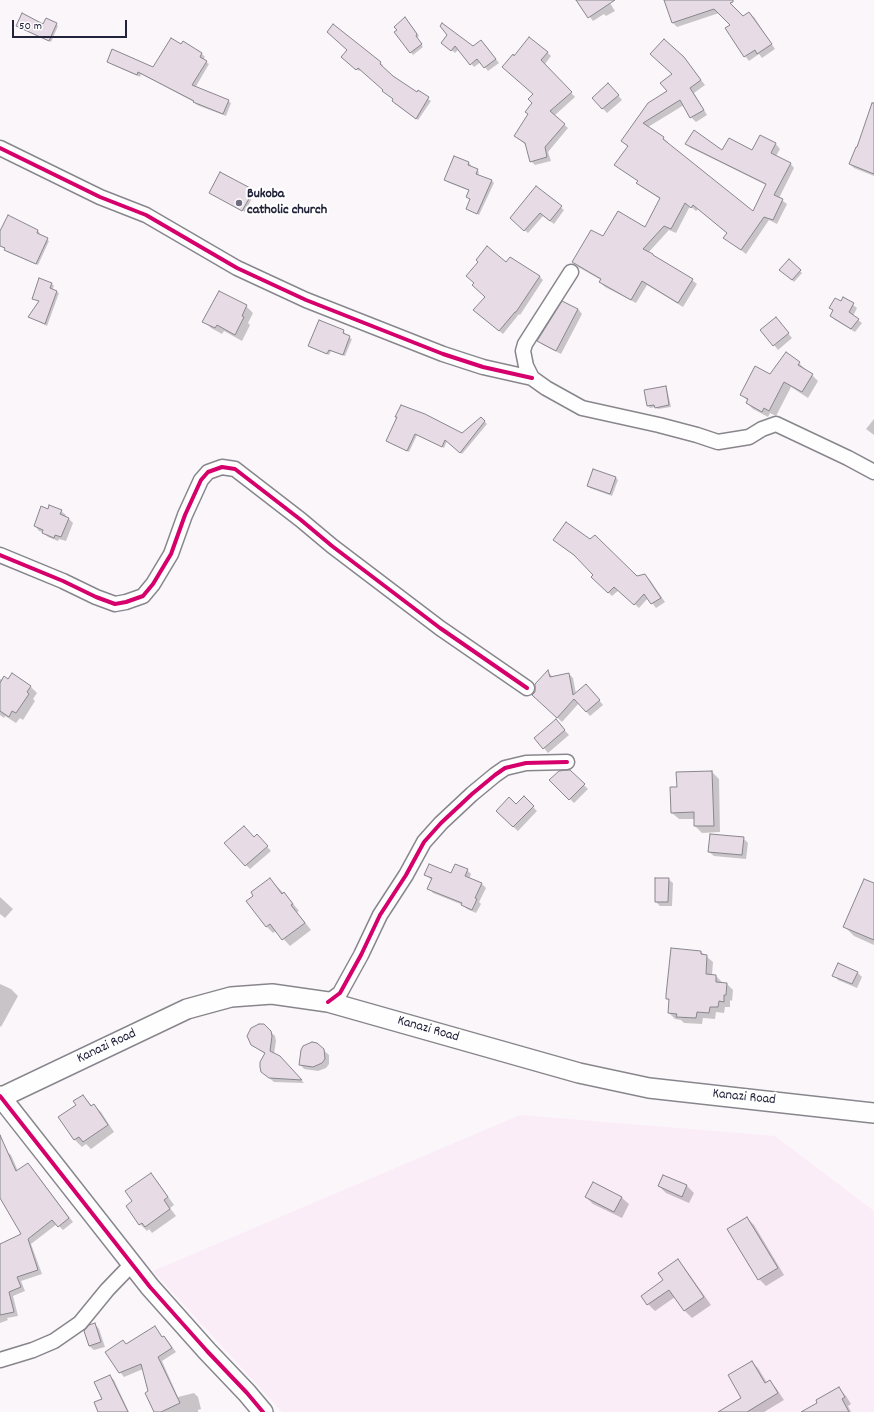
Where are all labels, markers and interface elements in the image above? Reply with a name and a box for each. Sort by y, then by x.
scale bar [14,12,129,38]
text: 50 m [19,18,42,35]
place label: Bukoba catholic church [247,187,327,220]
marker: Bukoba catholic church [234,198,244,208]
street label: Kanazi Road [395,1013,461,1047]
street label: Kanazi Road [75,1026,139,1068]
street label: Kanazi Road [712,1086,776,1110]

